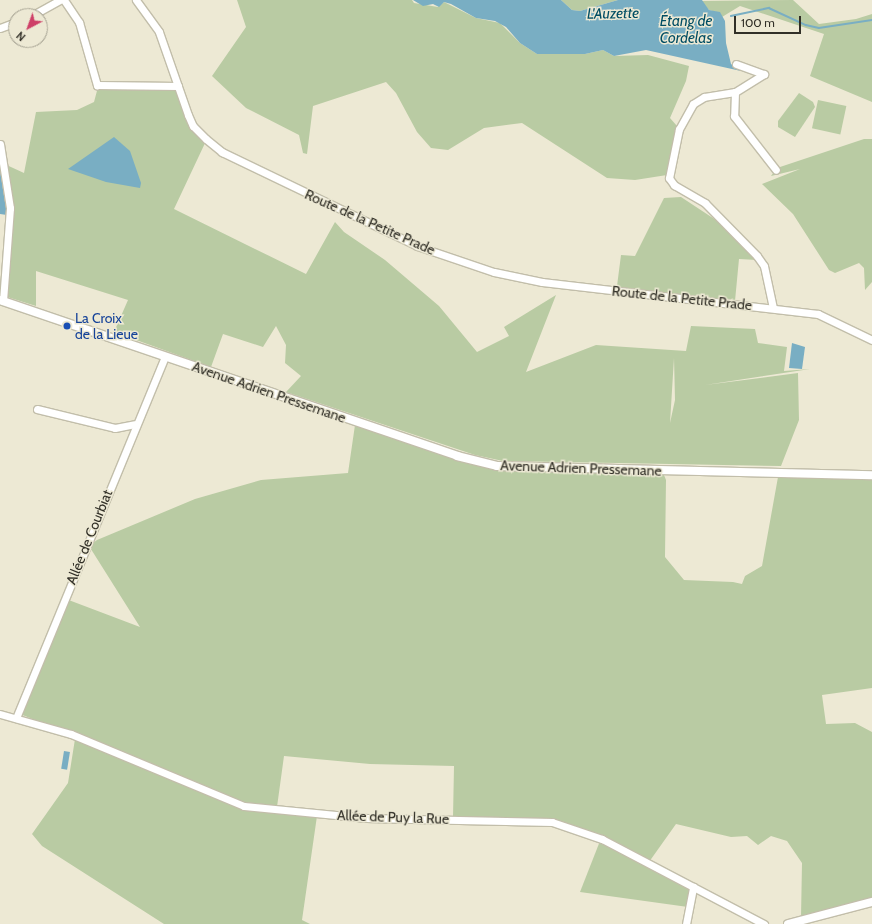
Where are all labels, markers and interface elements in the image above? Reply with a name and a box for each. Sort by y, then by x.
water label: L'Auzette [587,5,639,23]
north arrow [8,8,48,48]
scale bar [736,8,803,34]
water label: Étang de Cordelas [660,12,712,47]
text: 100 m [741,15,775,30]
text: N [13,28,28,44]
street label: Route de la Petite Prade [302,186,438,258]
street label: Route de la Petite Prade [611,282,753,314]
place label: La Croix de la Lieue [75,310,138,342]
marker: La Croix de la Lieue [62,321,72,331]
street label: Avenue Adrien Pressemane [190,358,348,426]
street label: Avenue Adrien Pressemane [500,457,662,479]
street label: Allée de Courbiat [62,487,116,587]
street label: Allée de Puy la Rue [337,807,449,827]

